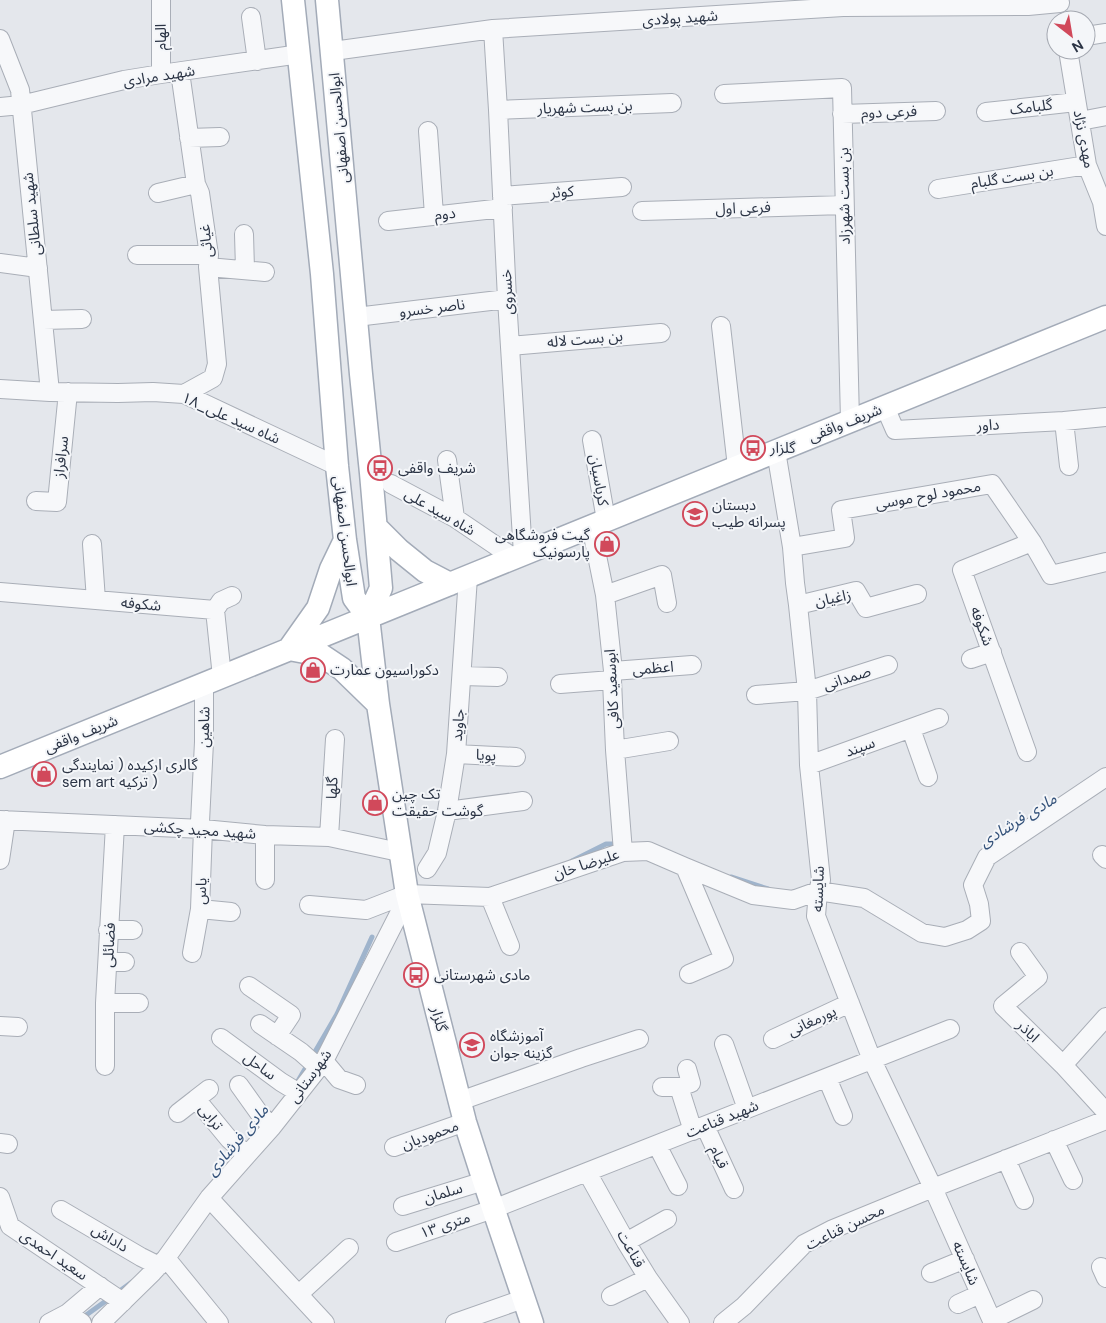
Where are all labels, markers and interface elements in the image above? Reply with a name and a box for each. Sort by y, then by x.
street label: شهید پولادی [642,5,719,31]
north arrow [1046,10,1096,60]
street label: الهام [151,24,172,50]
text: N [1069,36,1087,56]
street label: شهید مرادی [122,60,197,92]
street label: ابوالحسن اصفهانی [324,72,354,184]
street label: گلبامک [1009,94,1054,120]
street label: بن بست شهریار [536,95,633,119]
street label: فرعی دوم [861,101,918,124]
street label: مهدی نژاد [1069,108,1099,170]
street label: بن بست شهرزاد [833,147,855,245]
street label: بن بست گلبام [969,161,1055,194]
street label: شهید سلطانی [18,171,46,256]
street label: کوثر [548,181,575,203]
street label: فرعی اول [715,197,771,219]
street label: دوم [433,203,457,226]
street label: غیاثی [194,223,218,258]
street label: خسروی [496,269,518,315]
street label: ناصر خسرو [398,294,466,322]
street label: بن بست لاله [546,326,624,352]
street label: ۱۸_شاه سید علی [179,387,284,449]
street label: شریف واقفی [805,399,885,447]
street label: داور [975,414,1000,436]
street label: سرافراز [49,435,73,480]
bus stop icon: گلزار [740,435,766,461]
place label: گلزار [769,438,796,458]
street label: کرباسیان [585,453,614,508]
bus stop icon: شریف واقفی [367,455,393,481]
place label: شریف واقفی [398,458,476,478]
street label: ابوالحسن اصفهانی [328,475,362,587]
street label: محمود لوح موسی [874,476,983,516]
street label: شاه سید علی [401,484,479,540]
place label: دبستان پسرانه طیب [712,495,786,532]
school or university icon: دبستان پسرانه طیب [682,501,708,527]
place label: گیت فروشگاهی پارسونیک [495,525,591,562]
shop icon: گیت فروشگاهی پارسونیک [594,531,620,557]
street label: زاغیان [813,585,853,611]
street label: شکوفه [120,592,162,616]
street label: شکوفه [966,604,998,649]
street label: ابوسعید کافی [600,648,624,730]
shop icon: دکوراسیون عمارت [300,657,326,683]
street label: اعظمی [632,657,674,679]
place label: دکوراسیون عمارت [330,660,439,680]
street label: صمدانی [821,661,873,695]
street label: شاهین [194,706,214,748]
street label: جاوید [447,708,469,742]
street label: شریف واقفی [41,710,121,758]
street label: سپند [842,732,878,762]
street label: پویا [475,744,497,766]
place label: گالری ارکیده ( نمایندگی sem art ترکیه ) [62,755,198,792]
shop icon: گالری ارکیده ( نمایندگی sem art ترکیه ) [31,761,57,787]
street label: گلها [321,775,343,800]
place label: تک چین گوشت حقیقت [392,784,484,821]
water label: مادی فرشادی [975,788,1061,852]
shop icon: تک چین گوشت حقیقت [362,790,388,816]
street label: شهید مجید چکشی [143,816,257,844]
street label: علیرضا خان [550,844,622,884]
street label: شایسته [807,865,829,912]
street label: یاس [191,877,211,905]
street label: فضائلی [98,922,120,968]
bus stop icon: مادی شهرستانی [403,962,429,988]
place label: مادی شهرستانی [434,965,530,985]
street label: پورمغانی [784,1001,840,1041]
street label: گلزار [426,1003,452,1035]
street label: اباذر [1011,1015,1044,1047]
place label: آموزشگاه گزینه جوان [490,1026,553,1063]
school or university icon: آموزشگاه گزینه جوان [459,1032,485,1058]
street label: شهرستانی [284,1045,336,1107]
street label: ساحل [240,1047,281,1085]
street label: شهید قناعت [683,1095,762,1143]
water label: مادی فرشادی [201,1099,274,1180]
street label: ترابی [194,1100,228,1134]
street label: محمودیان [399,1115,461,1155]
street label: قیام [704,1142,733,1173]
street label: سلمان [421,1178,465,1208]
street label: محسن قناعت [802,1199,888,1255]
street label: ۱۳ متری [417,1207,473,1243]
street label: داداش [88,1219,132,1257]
street label: سعید احمدی [16,1225,92,1285]
street label: قناعت [612,1227,650,1272]
street label: شایسته [948,1238,984,1288]

